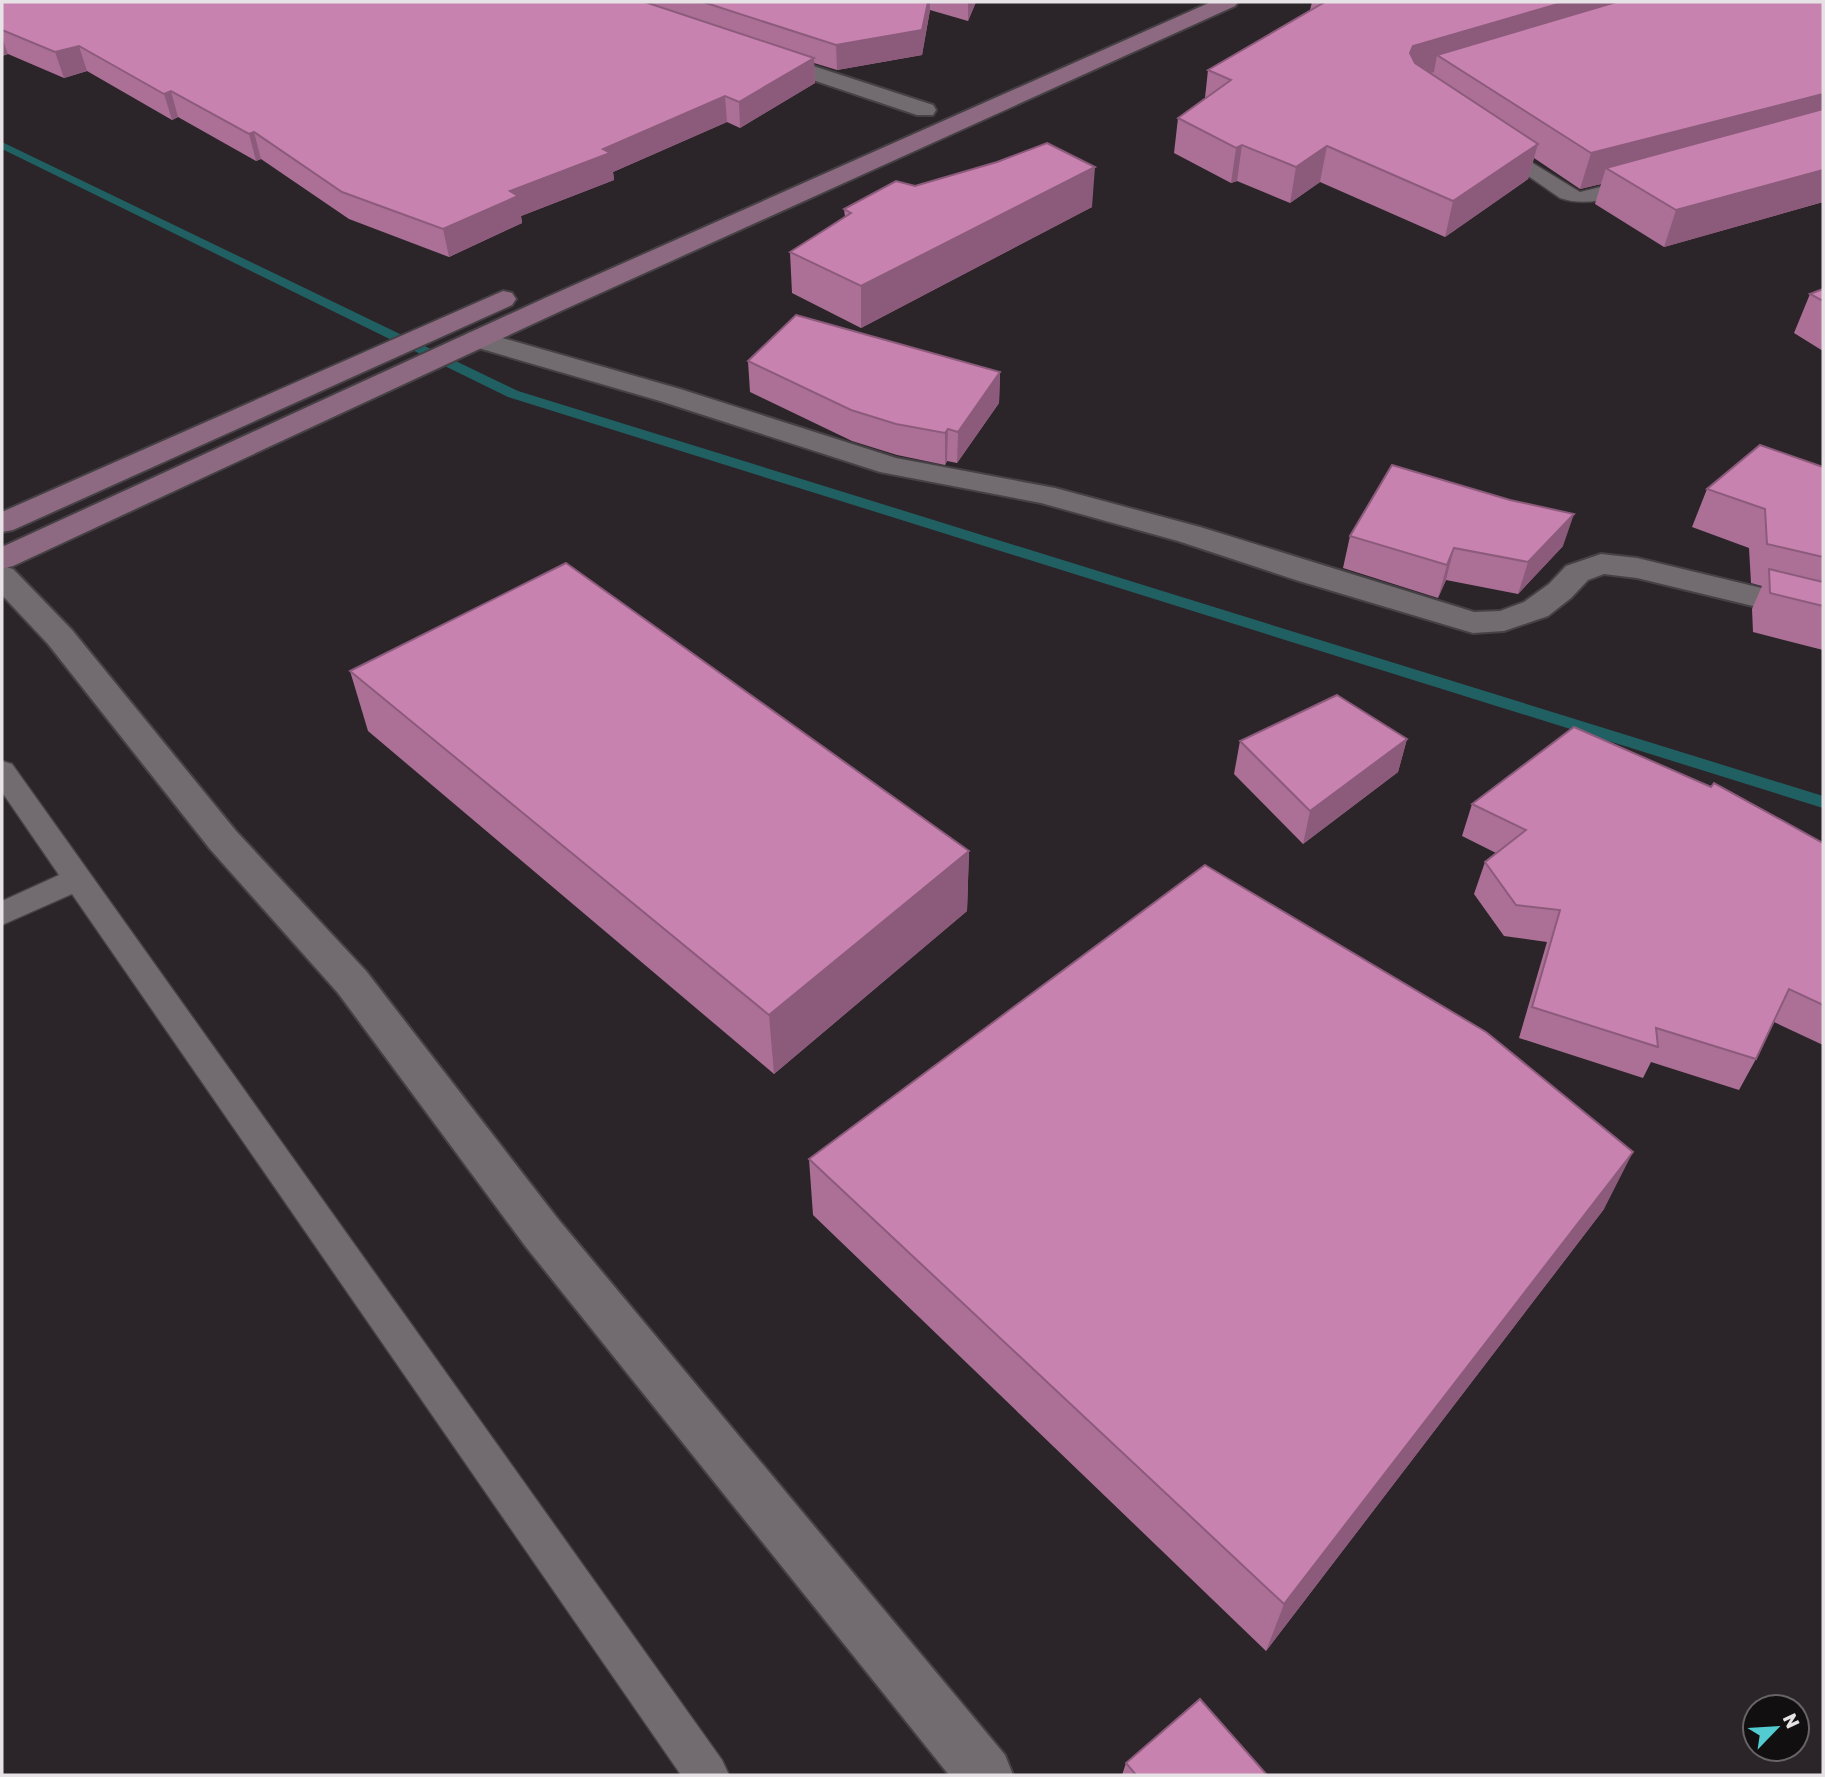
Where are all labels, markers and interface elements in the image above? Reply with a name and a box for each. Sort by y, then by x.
north arrow [1741,1693,1811,1763]
text: N [1778,1710,1804,1732]

